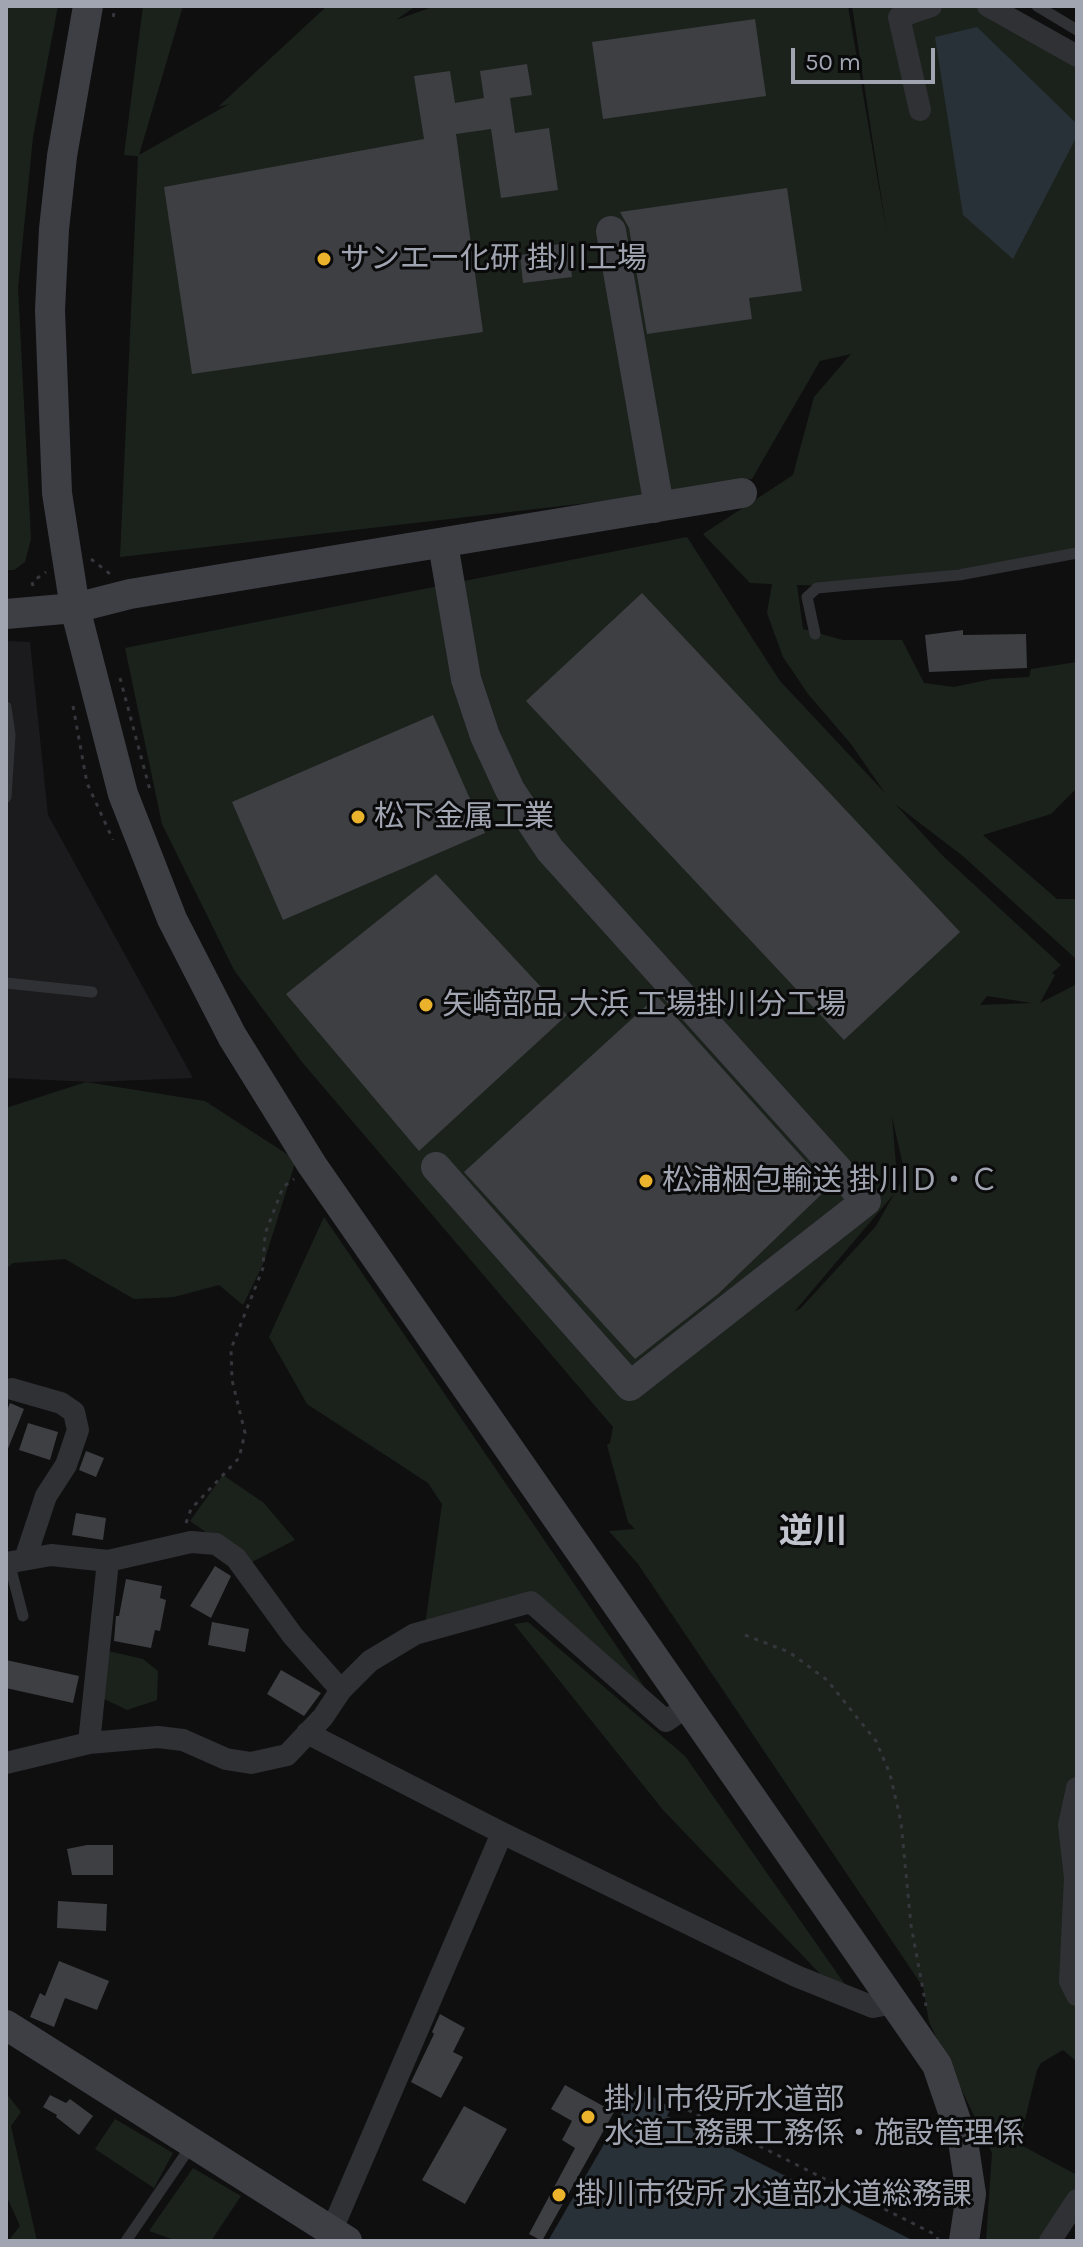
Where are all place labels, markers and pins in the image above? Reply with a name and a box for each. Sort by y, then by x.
place label: サンエー化研 掛川工場 [340,241,647,277]
marker: サンエー化研 掛川工場 [315,250,333,268]
place label: 松下金属工業 [374,799,554,835]
marker: 松下金属工業 [349,808,367,826]
place label: 矢崎部品 大浜 工場掛川分工場 [442,987,846,1023]
marker: 矢崎部品 大浜 工場掛川分工場 [417,996,435,1014]
place label: 松浦梱包輸送 掛川Ｄ・Ｃ [662,1163,999,1199]
marker: 松浦梱包輸送 掛川Ｄ・Ｃ [637,1172,655,1190]
place label: 掛川市役所水道部 水道工務課工務係・施設管理係 [604,2082,1024,2152]
marker: 掛川市役所水道部 水道工務課工務係・施設管理係 [579,2108,597,2126]
place label: 掛川市役所 水道部水道総務課 [575,2177,972,2213]
marker: 掛川市役所 水道部水道総務課 [550,2186,568,2204]

